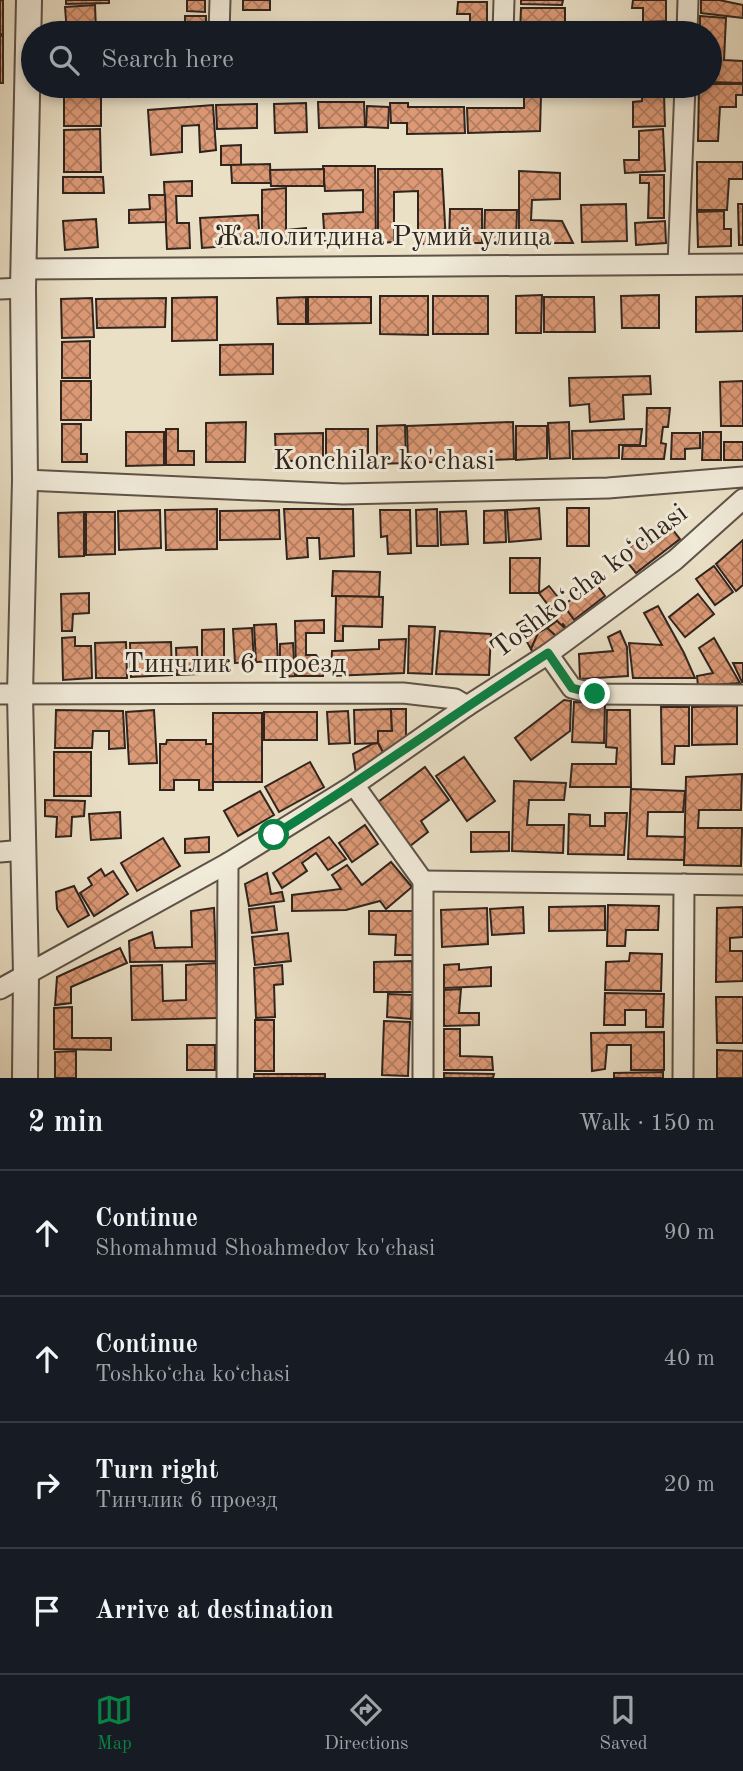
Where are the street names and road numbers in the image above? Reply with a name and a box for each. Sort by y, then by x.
street label: Жалолитдина Румий улица [214,224,552,252]
street label: Konchilar ko'chasi [273,448,495,476]
street label: Toshkoʻcha koʻchasi [487,499,693,665]
street label: Тинчлик 6 проезд [124,651,346,679]

